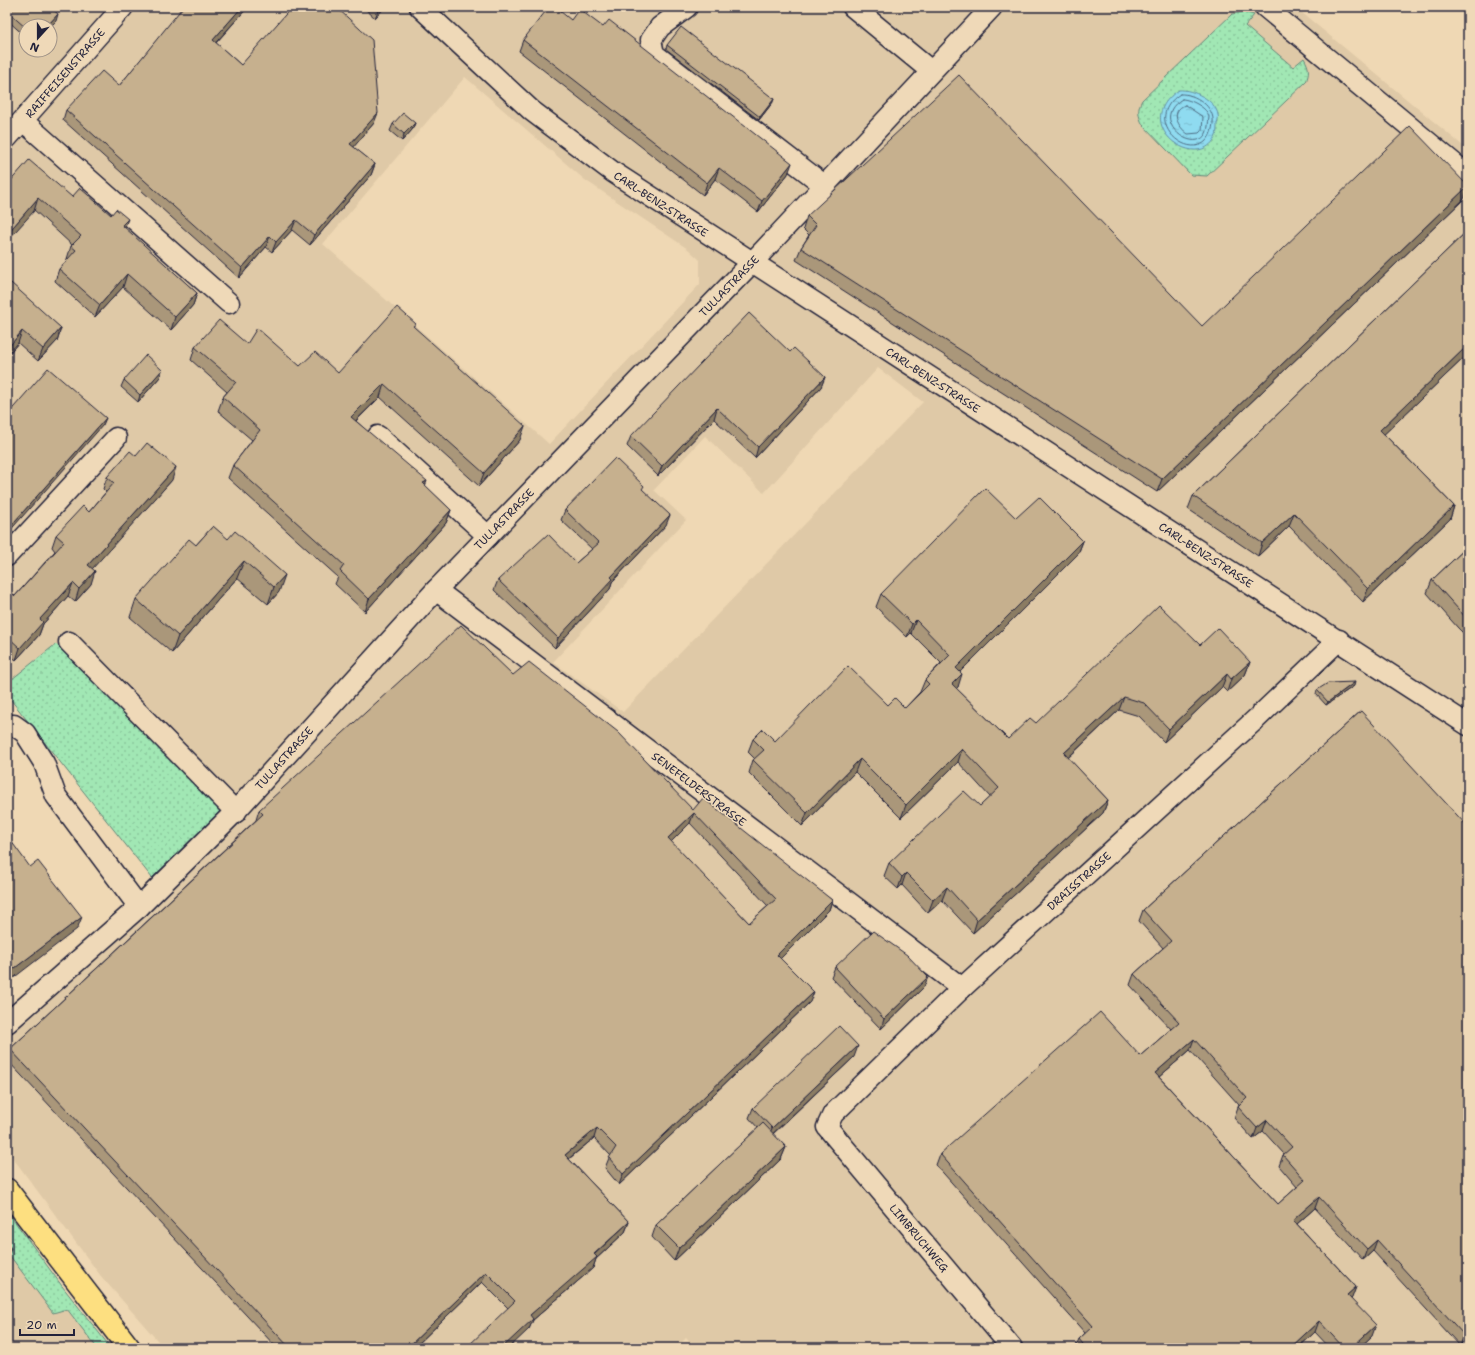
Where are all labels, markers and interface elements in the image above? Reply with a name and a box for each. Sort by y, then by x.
north arrow [18,18,58,58]
street label: RAIFFEISENSTRASSE [23,26,107,120]
street label: CARL-BENZ-STRASSE [611,168,711,241]
street label: TULLASTRASSE [696,252,763,320]
street label: CARL-BENZ-STRASSE [883,344,983,417]
street label: TULLASTRASSE [471,485,538,553]
street label: CARL-BENZ-STRASSE [1156,519,1256,592]
street label: TULLASTRASSE [252,723,317,793]
street label: SENEFELDERSTRASSE [648,749,749,830]
street label: DRAISSTRASSE [1044,849,1115,914]
street label: LIMBRUCHWEG [886,1201,952,1276]
scale bar [20,1311,74,1337]
text: 20 m [26,1317,57,1333]

